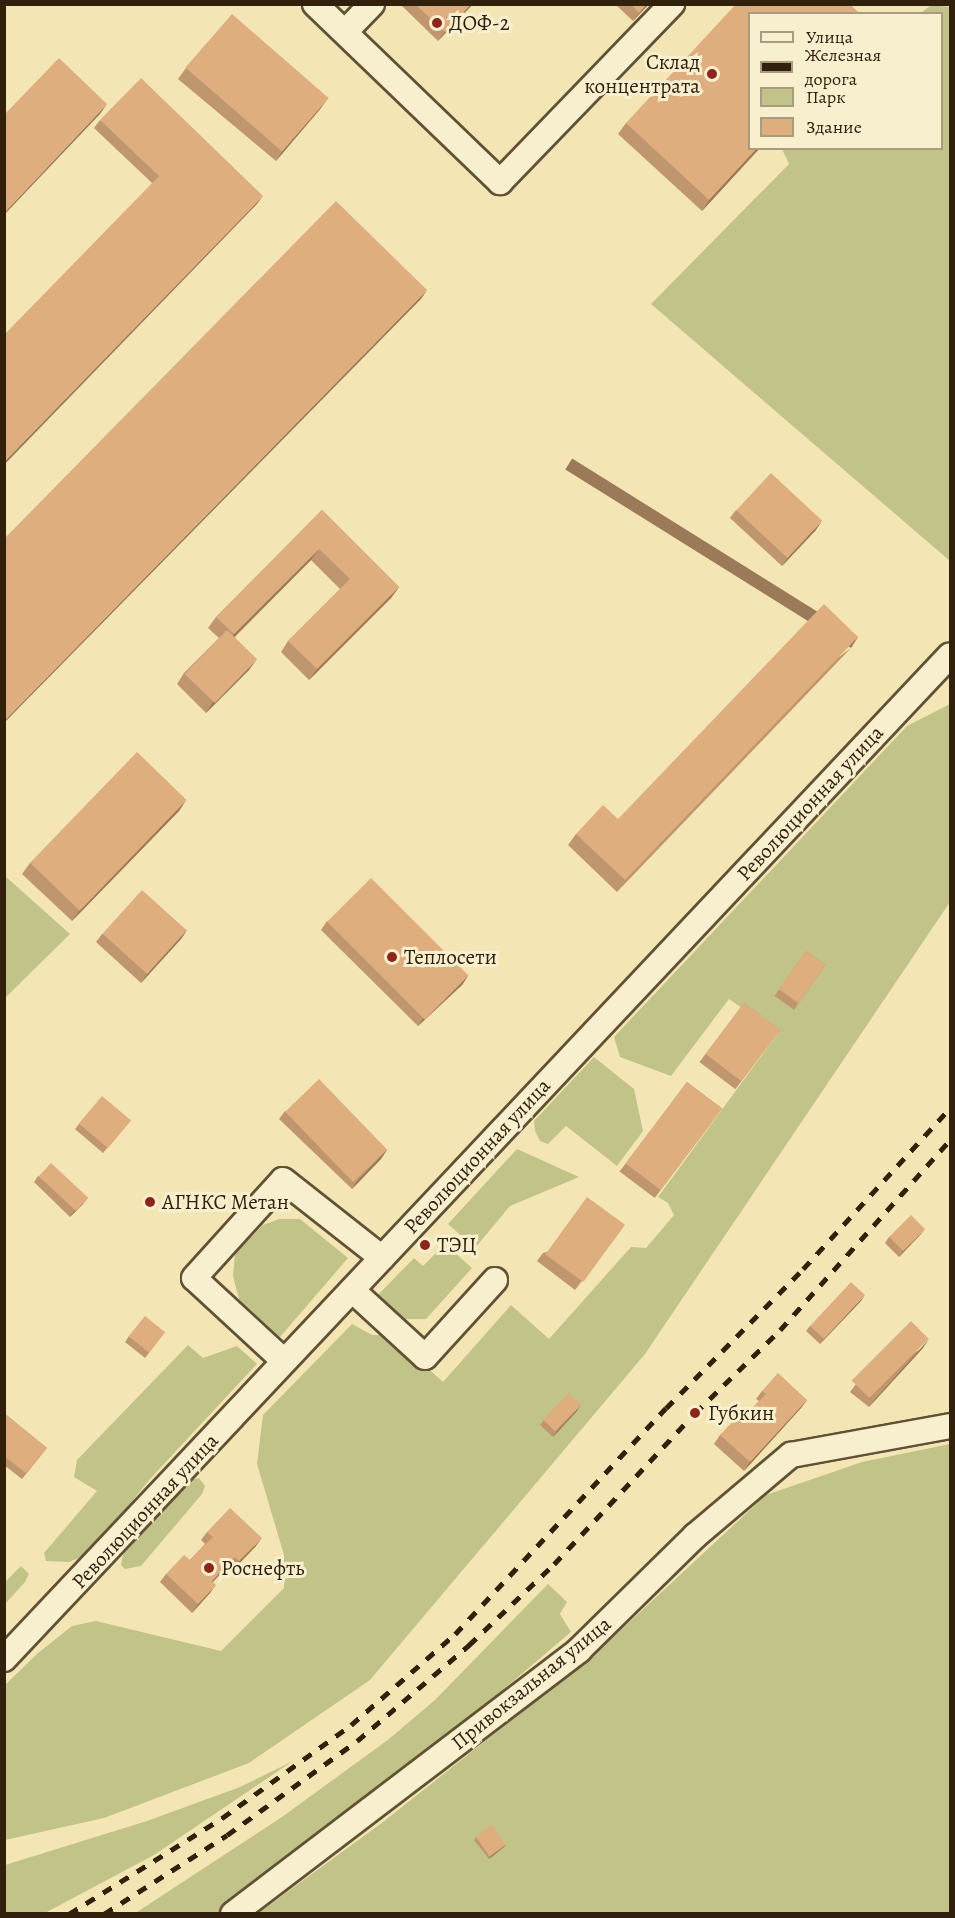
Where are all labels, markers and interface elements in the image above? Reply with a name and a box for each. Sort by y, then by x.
place label: ДОФ-2 [449,10,510,36]
legend [748,12,943,150]
marker: ДОФ-2 [430,16,444,30]
text: Улица [806,25,853,49]
text: Железная дорога [805,43,881,91]
place label: Склад концентрата [584,49,700,99]
marker: Склад концентрата [705,67,719,81]
text: Парк [806,85,846,109]
text: Здание [806,115,862,139]
street label: Революционная улица [731,720,889,886]
place label: Теплосети [404,944,497,970]
marker: Теплосети [385,950,399,964]
street label: Революционная улица [398,1073,556,1239]
place label: АГНКС Метан [162,1189,289,1215]
marker: АГНКС Метан [143,1195,157,1209]
place label: ТЭЦ [437,1232,476,1258]
marker: ТЭЦ [418,1238,432,1252]
place label: Губкин [708,1400,774,1426]
marker: Губкин [686,1404,704,1422]
street label: Революционная улица [66,1428,224,1594]
place label: Роснефть [221,1555,304,1581]
marker: Роснефть [202,1561,216,1575]
street label: Привокзальная улица [446,1611,616,1755]

